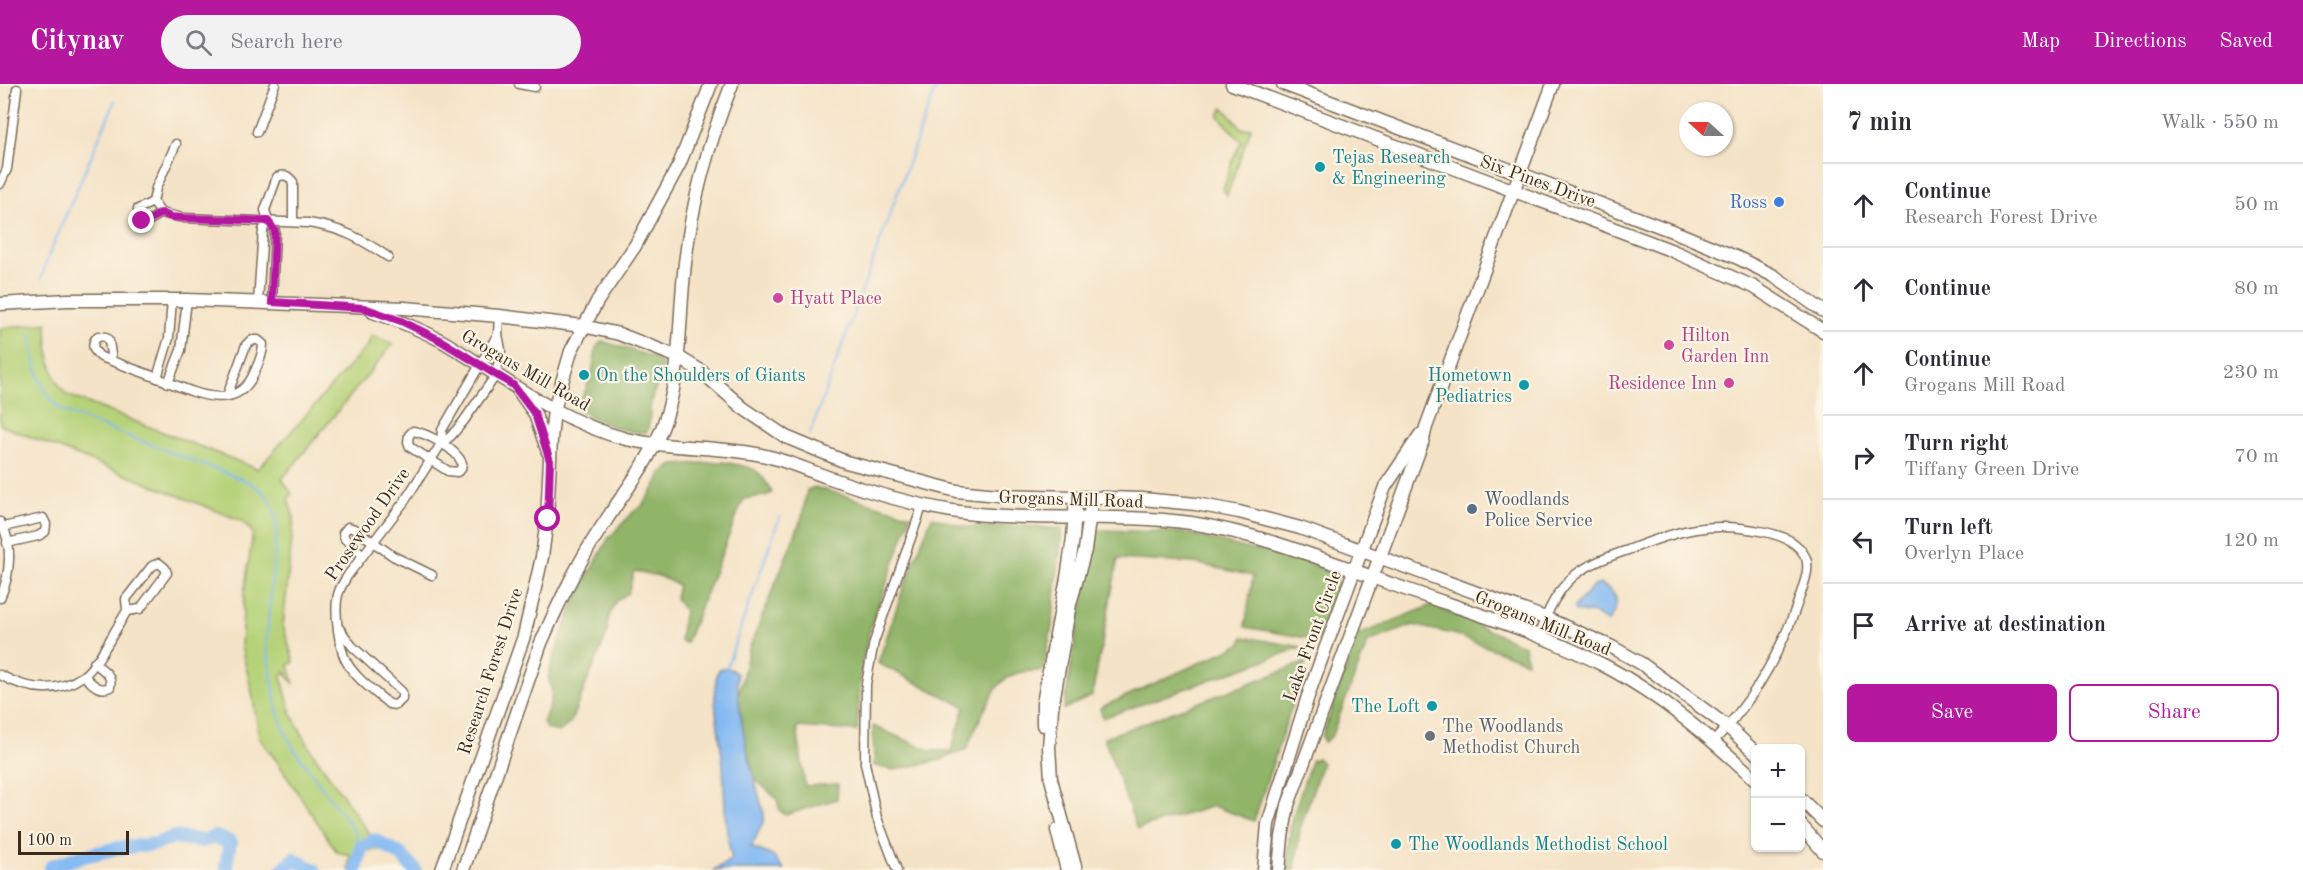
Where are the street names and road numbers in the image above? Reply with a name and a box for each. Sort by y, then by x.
street label: Six Pines Drive [1477,153,1598,211]
street label: Grogans Mill Road [458,327,593,415]
street label: Prosewood Drive [322,465,413,584]
street label: Grogans Mill Road [998,488,1144,512]
street label: Lake Front Circle [1281,568,1345,704]
street label: Research Forest Drive [455,586,526,757]
street label: Grogans Mill Road [1472,588,1613,659]

